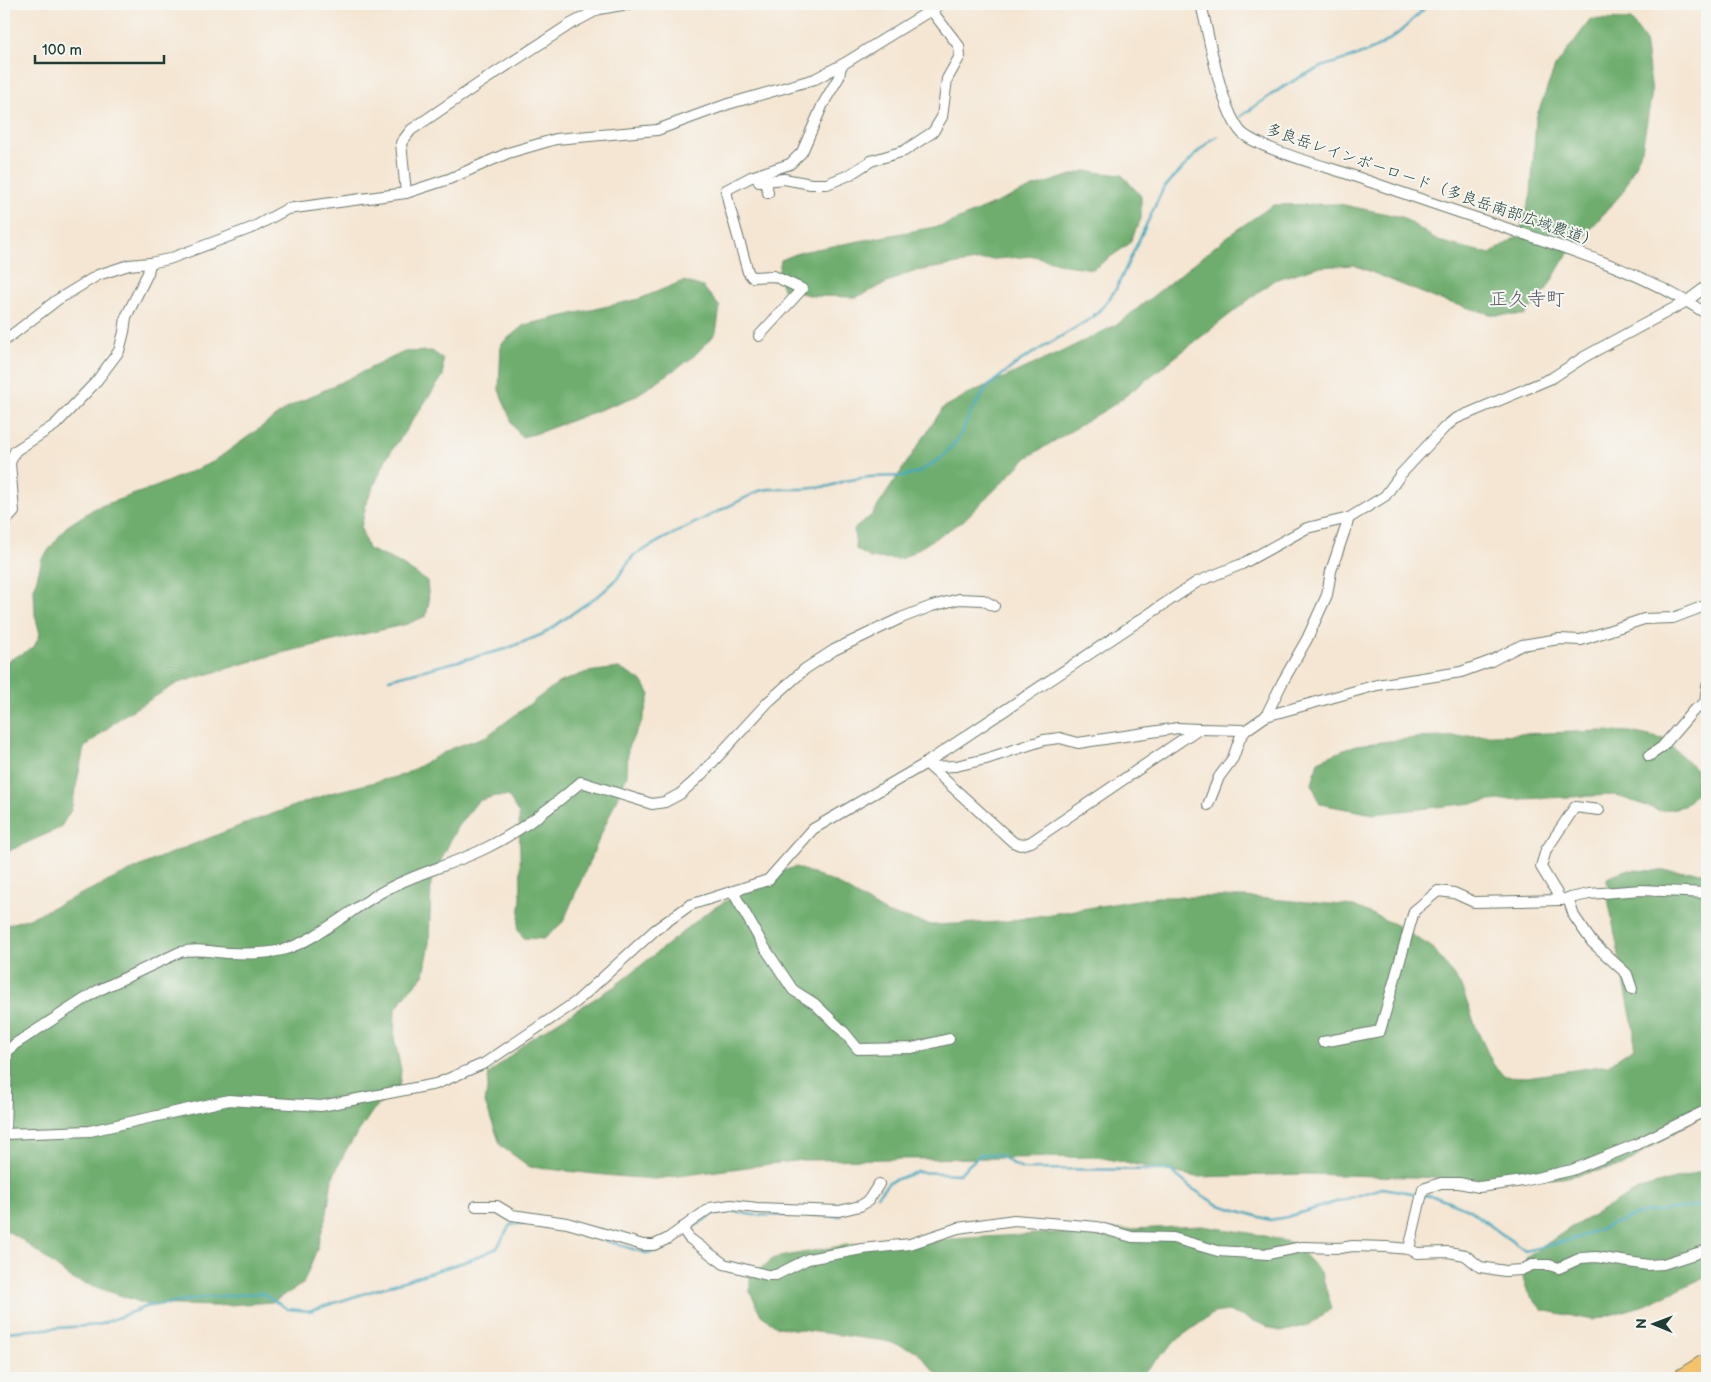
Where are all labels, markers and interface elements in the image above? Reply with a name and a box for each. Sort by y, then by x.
scale bar [35,32,164,64]
text: 100 m [42,41,82,60]
street label: 多良岳レインボーロード（多良岳南部広域農道） [1263,120,1601,252]
district label: 正久寺町 [1489,288,1565,311]
north arrow [1628,1300,1678,1350]
text: N [1633,1318,1650,1329]

